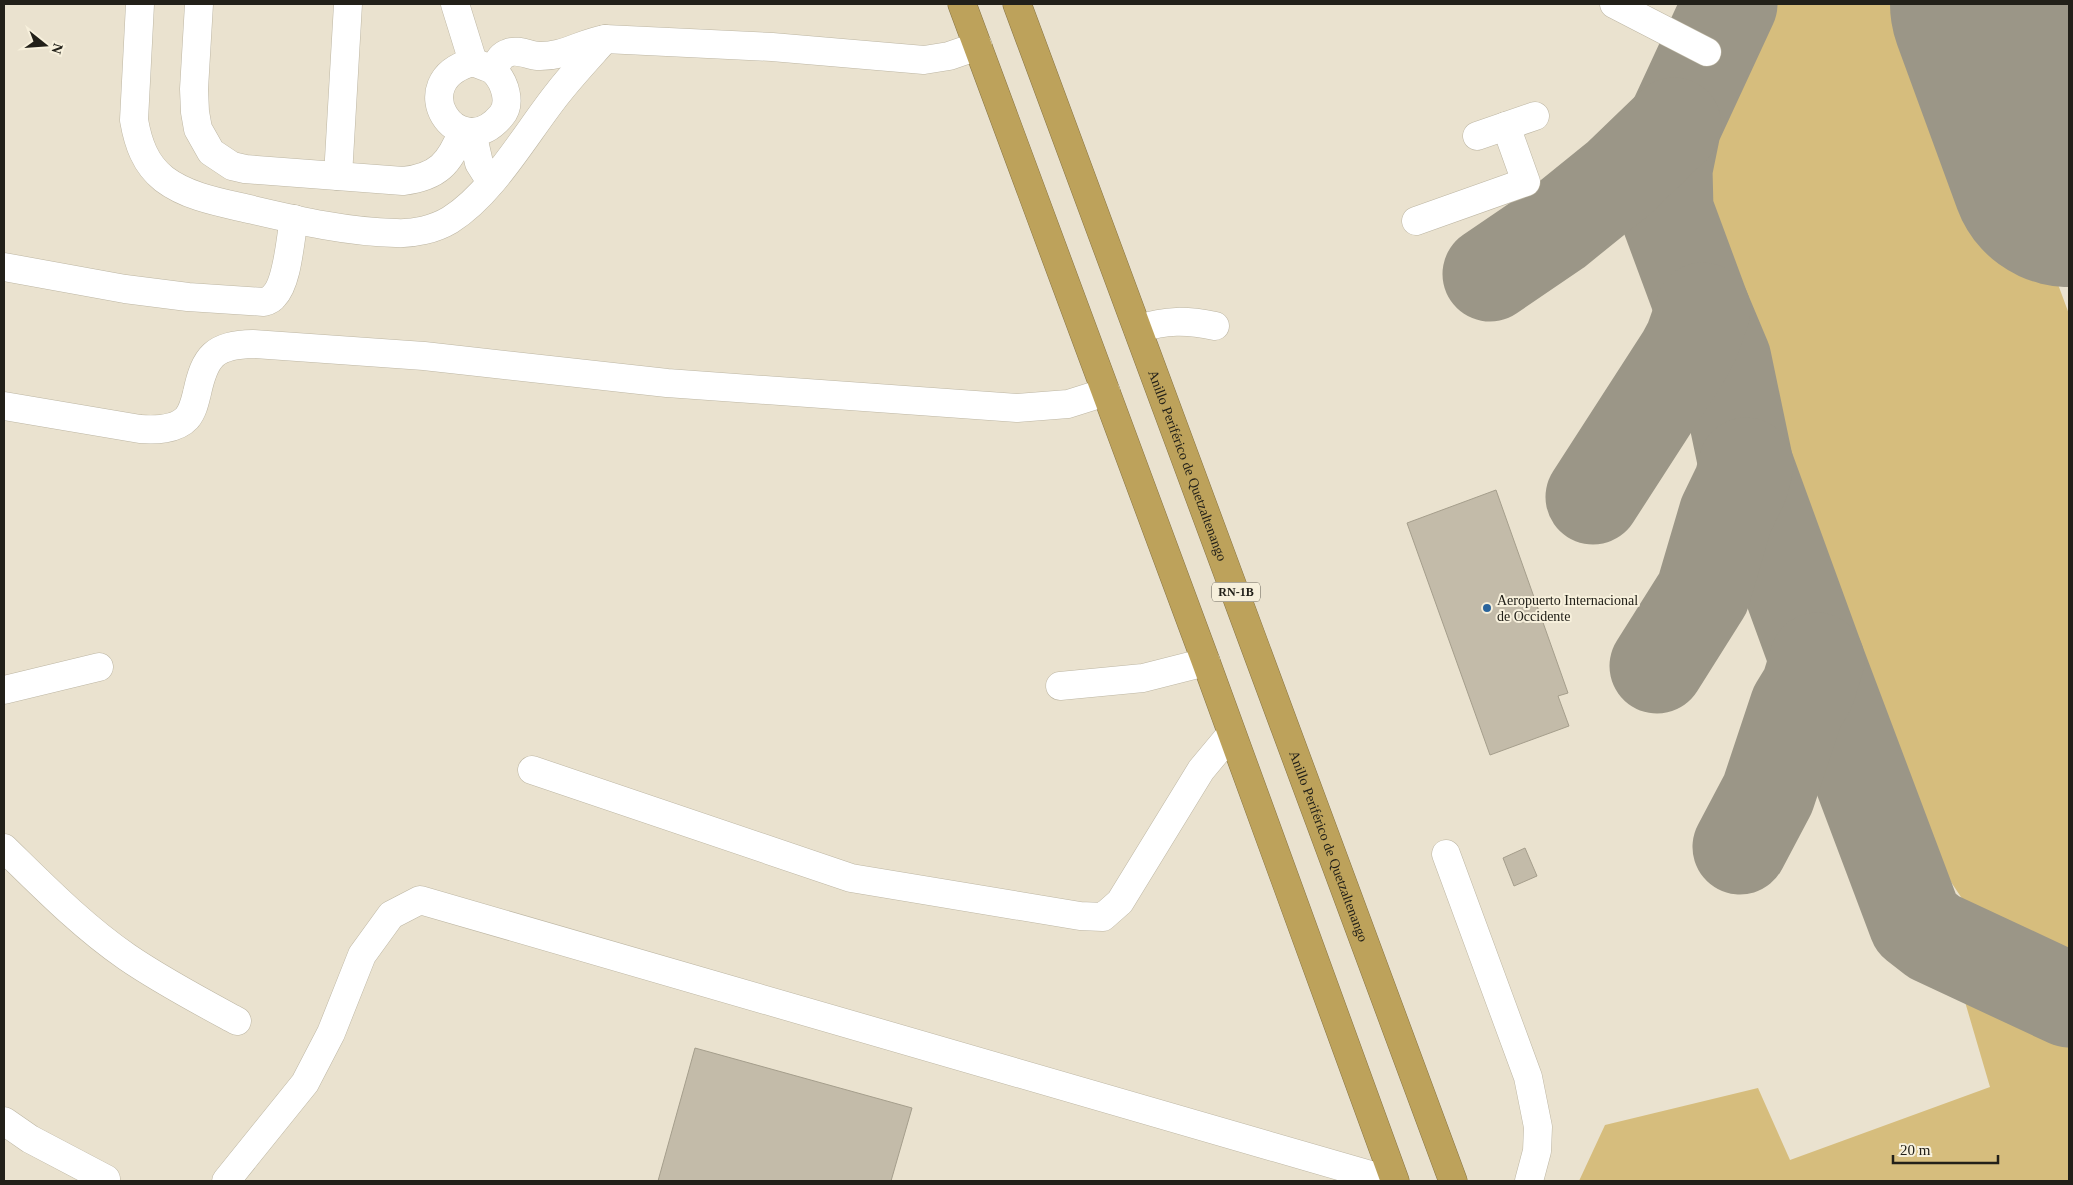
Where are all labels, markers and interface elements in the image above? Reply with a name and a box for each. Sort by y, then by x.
north arrow [20,20,70,70]
text: N [48,42,66,56]
street label: Anillo Periférico de Quetzaltenango [1145,368,1230,563]
road number: RN-1B [1212,582,1260,602]
place label: Aeropuerto Internacional de Occidente [1497,593,1638,624]
marker: Aeropuerto Internacional de Occidente [1481,602,1493,614]
street label: Anillo Periférico de Quetzaltenango [1286,749,1371,944]
scale bar [1893,1132,1998,1164]
text: 20 m [1900,1142,1931,1158]

